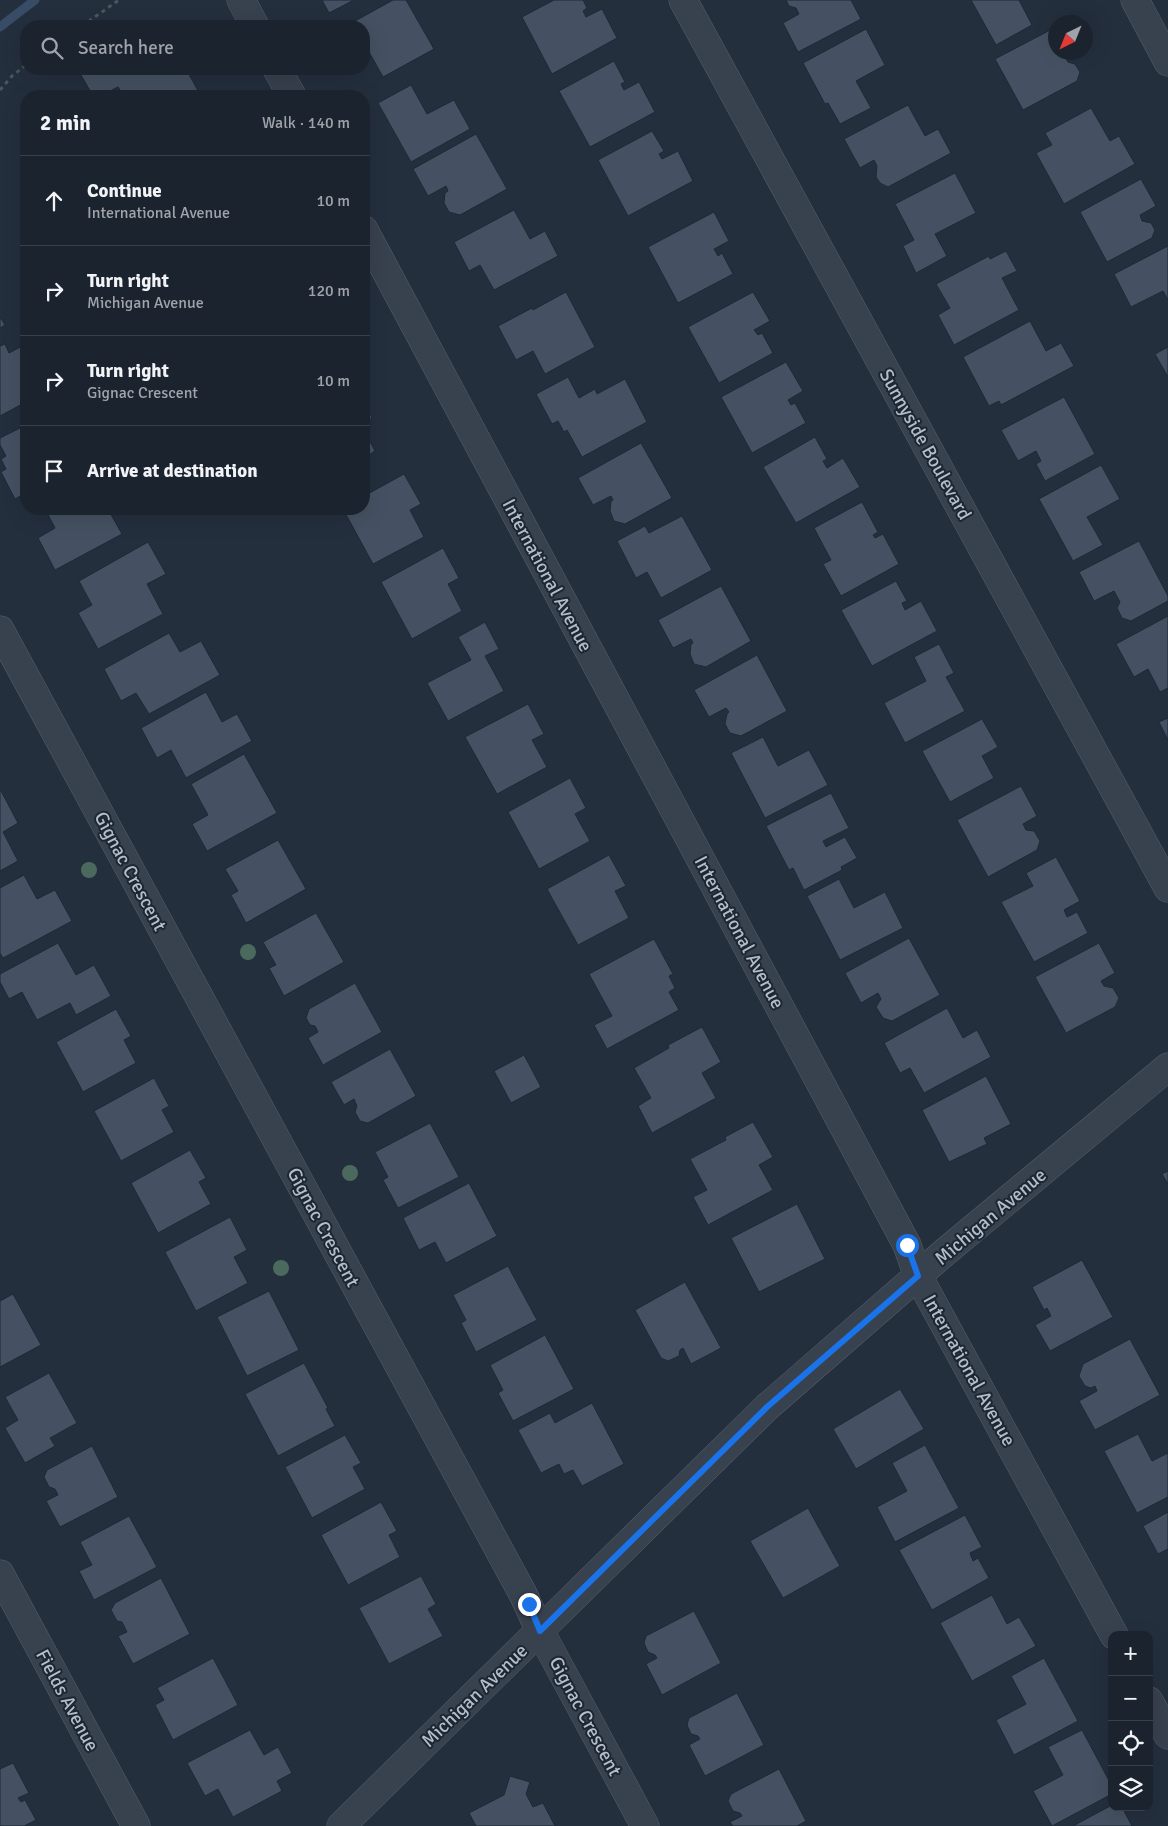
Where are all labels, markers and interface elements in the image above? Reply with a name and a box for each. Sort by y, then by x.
north arrow [1048,15,1093,60]
search box [20,20,370,75]
icon: search [38,34,66,62]
text: Search here [78,36,174,60]
text: 2 min [40,110,91,136]
text: Walk · 140 m [262,113,350,133]
text: Continue [87,179,162,203]
icon: ahead [40,187,68,215]
text: 10 m [316,191,350,211]
text: International Avenue [87,203,230,223]
text: Turn right [87,269,169,293]
icon: right [40,277,68,305]
text: 120 m [308,281,350,301]
text: Michigan Avenue [87,293,204,313]
text: Turn right [87,359,169,383]
street label: Sunnyside Boulevard [874,365,977,524]
icon: right [40,367,68,395]
text: 10 m [316,371,350,391]
text: Gignac Crescent [87,383,198,403]
icon: arrive [40,457,68,485]
text: Arrive at destination [87,459,258,483]
street label: International Avenue [497,495,598,656]
street label: Gignac Crescent [89,808,172,936]
street label: International Avenue [689,852,790,1013]
street label: Michigan Avenue [930,1163,1051,1271]
street label: Gignac Crescent [282,1164,365,1292]
route start [896,1234,919,1257]
street label: International Avenue [917,1290,1021,1451]
route end [518,1593,541,1616]
map controls [1108,1631,1153,1811]
button: + [1108,1631,1153,1676]
street label: Michigan Avenue [417,1639,533,1752]
street label: Fields Avenue [30,1645,104,1756]
street label: Gignac Crescent [544,1653,627,1781]
button: − [1108,1676,1153,1721]
button: locate [1108,1721,1153,1766]
button: layers [1108,1766,1153,1811]

